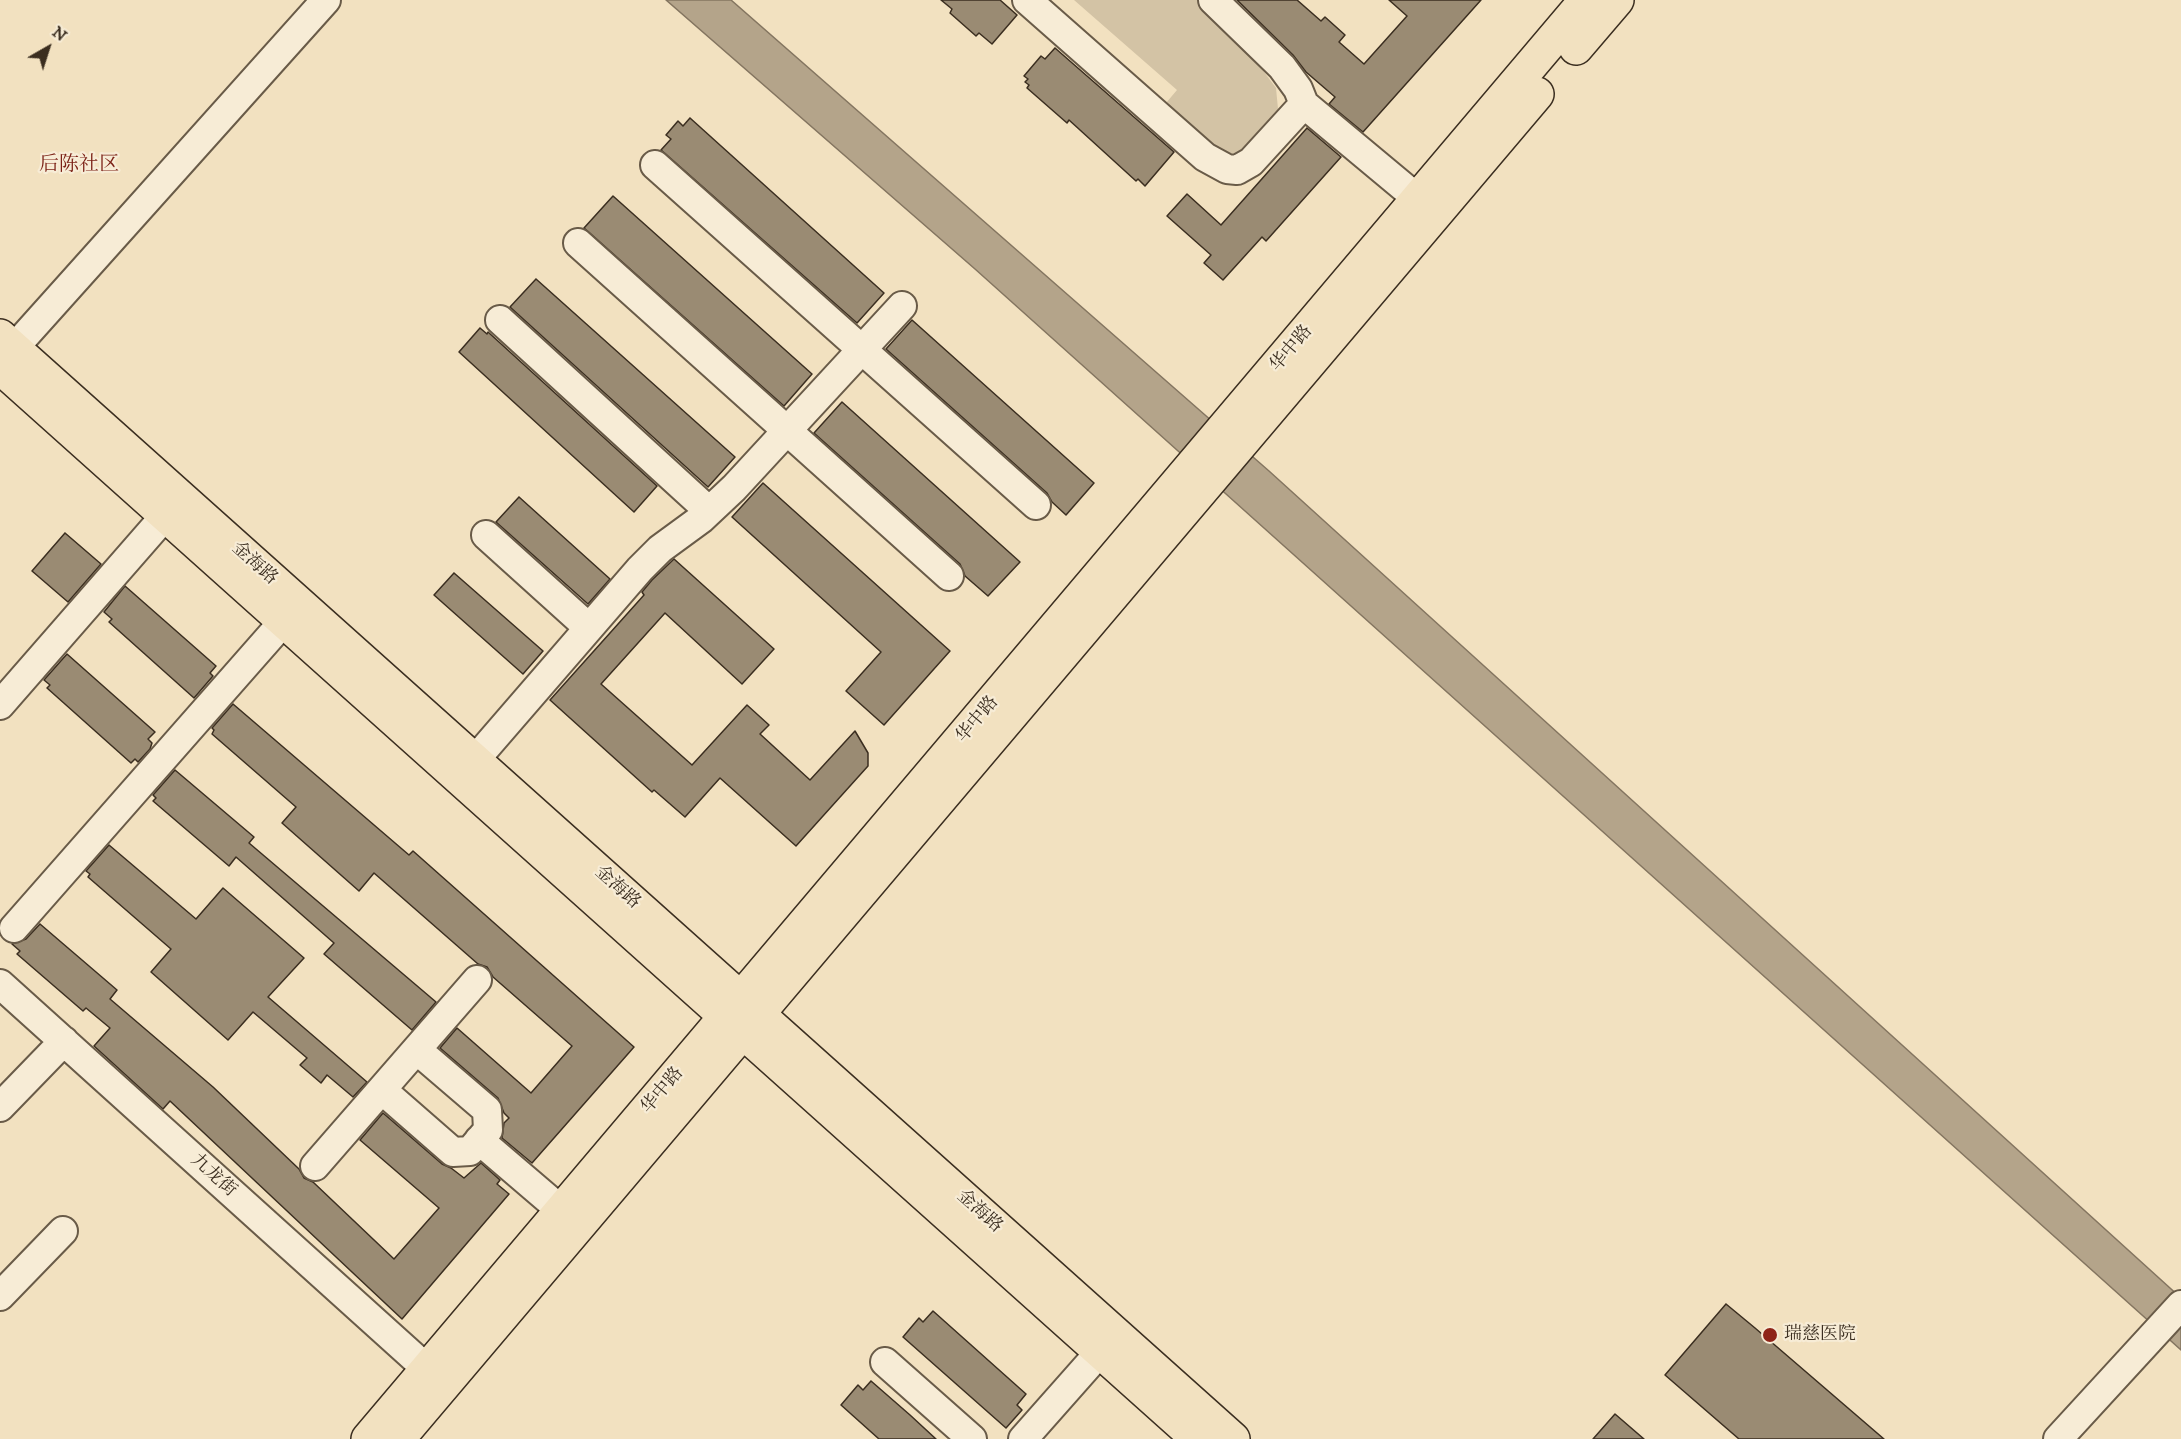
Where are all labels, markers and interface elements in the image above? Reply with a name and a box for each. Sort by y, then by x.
north arrow [18,18,78,78]
text: N [48,22,71,46]
district label: 后陈社区 [39,154,119,178]
street label: 华中路 [1266,321,1318,377]
street label: 金海路 [227,538,281,590]
street label: 华中路 [952,692,1004,748]
street label: 金海路 [590,862,644,914]
street label: 华中路 [637,1063,689,1119]
street label: 九龙街 [186,1150,240,1202]
street label: 金海路 [952,1186,1006,1238]
place label: 瑞慈医院 [1784,1324,1856,1346]
marker: 瑞慈医院 [1761,1326,1779,1344]

